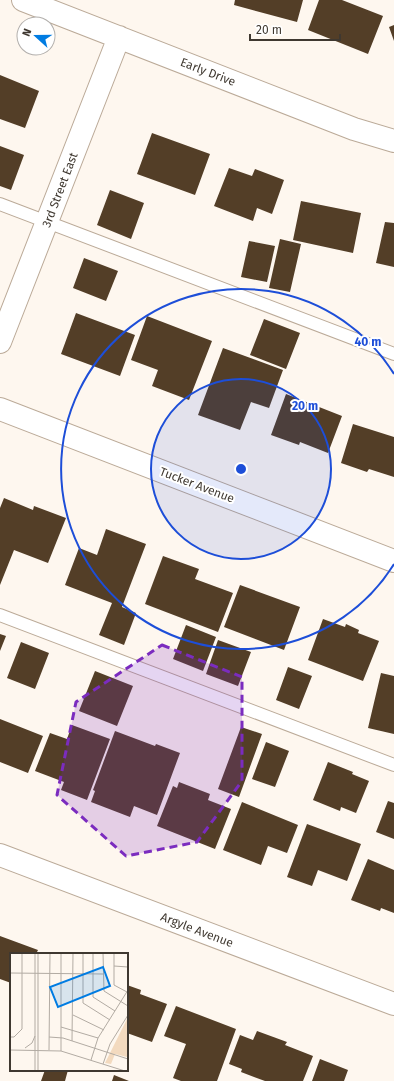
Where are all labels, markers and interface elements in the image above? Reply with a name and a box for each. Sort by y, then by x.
north arrow [16,16,56,56]
scale bar [250,16,340,42]
text: 20 m [256,23,282,37]
text: N [20,27,35,38]
street label: Early Drive [178,55,238,89]
street label: 3rd Street East [39,150,81,229]
text: 40 m [355,335,381,349]
text: 20 m [292,399,318,413]
centre of rings [234,462,248,476]
street label: Tucker Avenue [158,464,236,506]
street label: Argyle Avenue [159,910,235,950]
inset map [10,953,128,1071]

